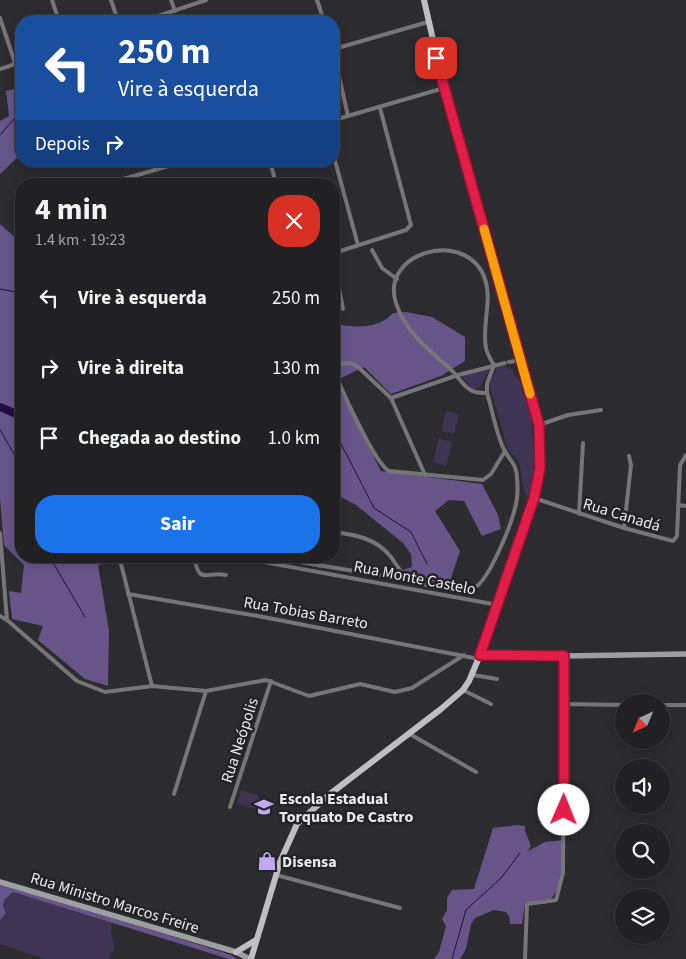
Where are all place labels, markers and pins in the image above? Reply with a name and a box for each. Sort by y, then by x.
pin [415,37,457,79]
place label: Escola Estadual Torquato De Castro [279,788,414,828]
school or university icon: Escola Estadual Torquato De Castro [253,796,275,818]
shop icon: Disensa [256,850,278,872]
place label: Disensa [282,851,337,873]

